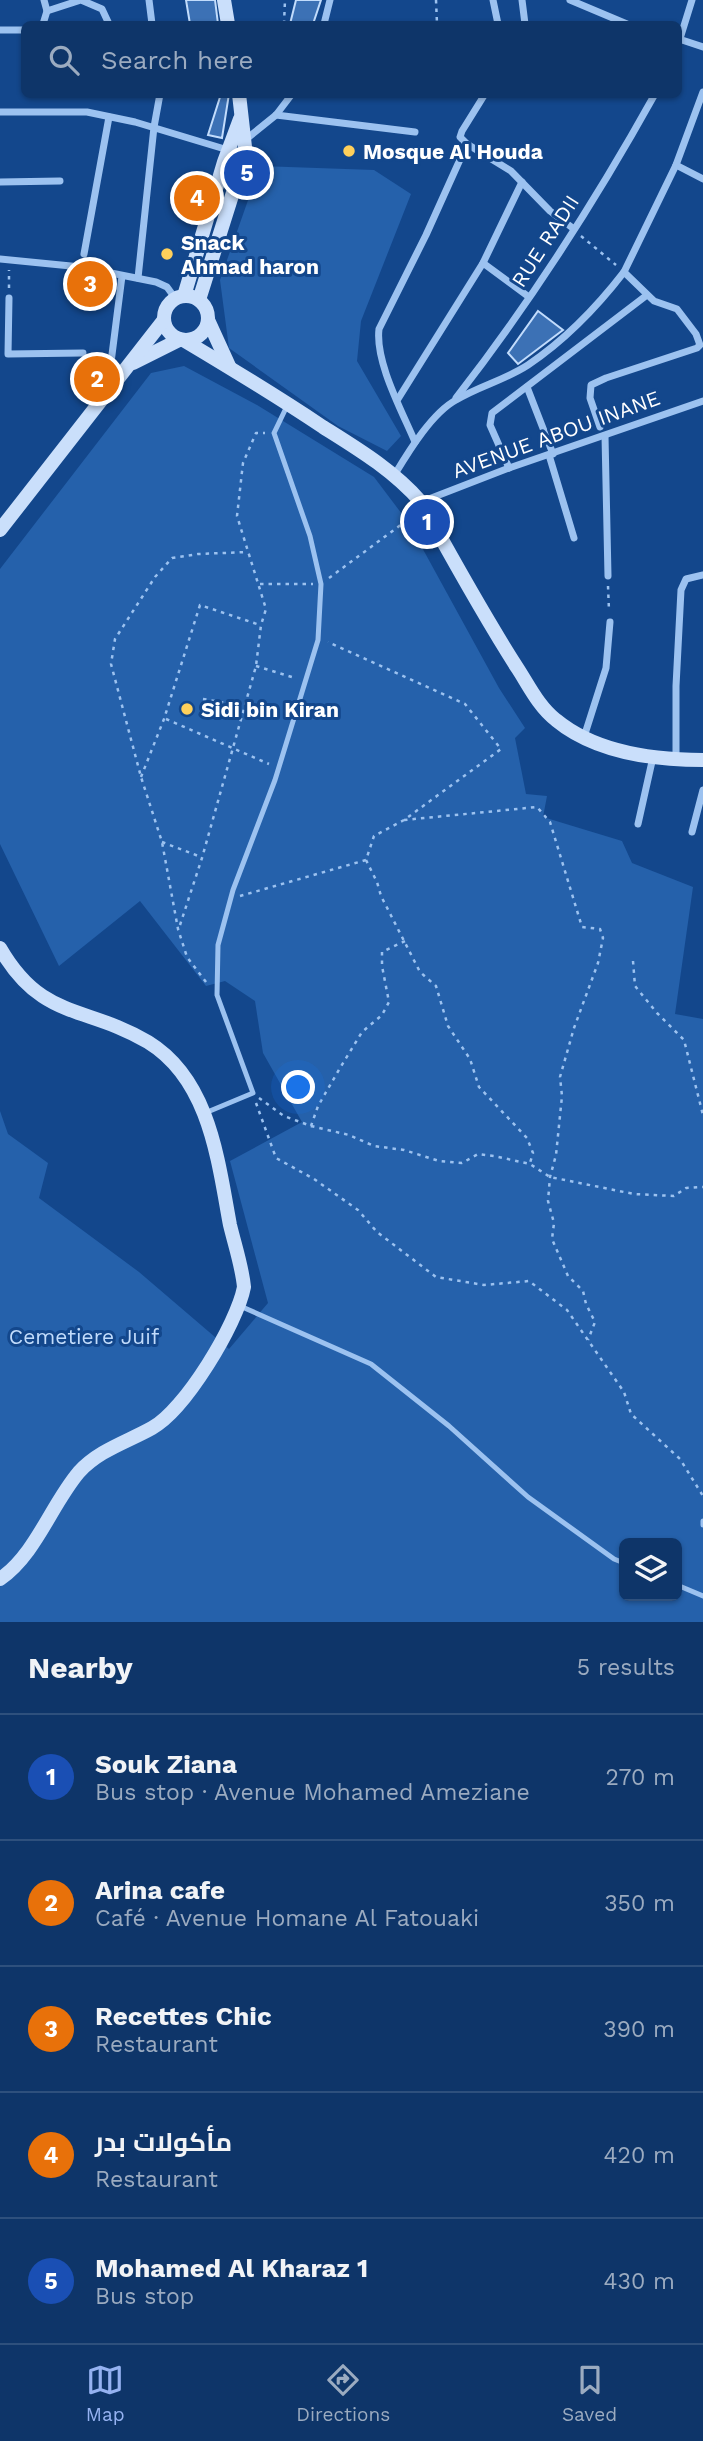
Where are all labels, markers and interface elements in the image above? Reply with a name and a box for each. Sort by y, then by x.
search box [21,21,682,98]
icon: search [45,41,83,79]
text: Search here [101,45,253,75]
place label: Mosque Al Houda [363,139,544,164]
marker: Mosque Al Houda [341,143,357,159]
pin: 5 [224,147,270,199]
pin: 4 [174,172,220,224]
street label: RUE RADII [506,190,584,292]
place label: Snack Ahmad haron [181,230,319,279]
marker: Snack Ahmad haron [159,246,175,262]
pin: 3 [67,258,113,310]
pin: 2 [74,353,120,405]
street label: AVENUE ABOU INANE [449,385,663,483]
pin: 1 [404,496,450,548]
place label: Sidi bin Kiran [201,697,339,722]
marker: Sidi bin Kiran [179,701,195,717]
your location [281,1070,315,1104]
park label: Cemetiere Juif [9,1324,159,1349]
map controls [619,1538,682,1601]
button: layers [619,1538,682,1601]
text: Nearby [28,1650,133,1685]
text: 5 results [577,1654,675,1681]
text: Souk Ziana [95,1749,237,1779]
text: 1 [46,1764,56,1791]
text: 270 m [606,1764,675,1791]
text: Bus stop · Avenue Mohamed Ameziane [95,1779,530,1806]
text: Arina cafe [95,1875,225,1905]
text: 2 [44,1890,58,1917]
text: 350 m [604,1890,675,1917]
text: Café · Avenue Homane Al Fatouaki [95,1905,479,1932]
text: Recettes Chic [95,2001,272,2031]
text: 3 [44,2016,58,2043]
text: 390 m [603,2016,675,2043]
text: Restaurant [95,2031,218,2058]
text: مأكولات بدر [95,2127,232,2157]
text: 4 [44,2142,58,2169]
text: 420 m [603,2142,675,2169]
text: Restaurant [95,2166,218,2193]
text: Mohamed Al Kharaz 1 [95,2253,368,2283]
text: 5 [44,2268,58,2295]
text: 430 m [603,2268,675,2295]
text: Bus stop [95,2283,194,2310]
tab: Map [86,2361,125,2426]
tab: Directions [296,2361,390,2426]
tab: Saved [562,2361,617,2426]

